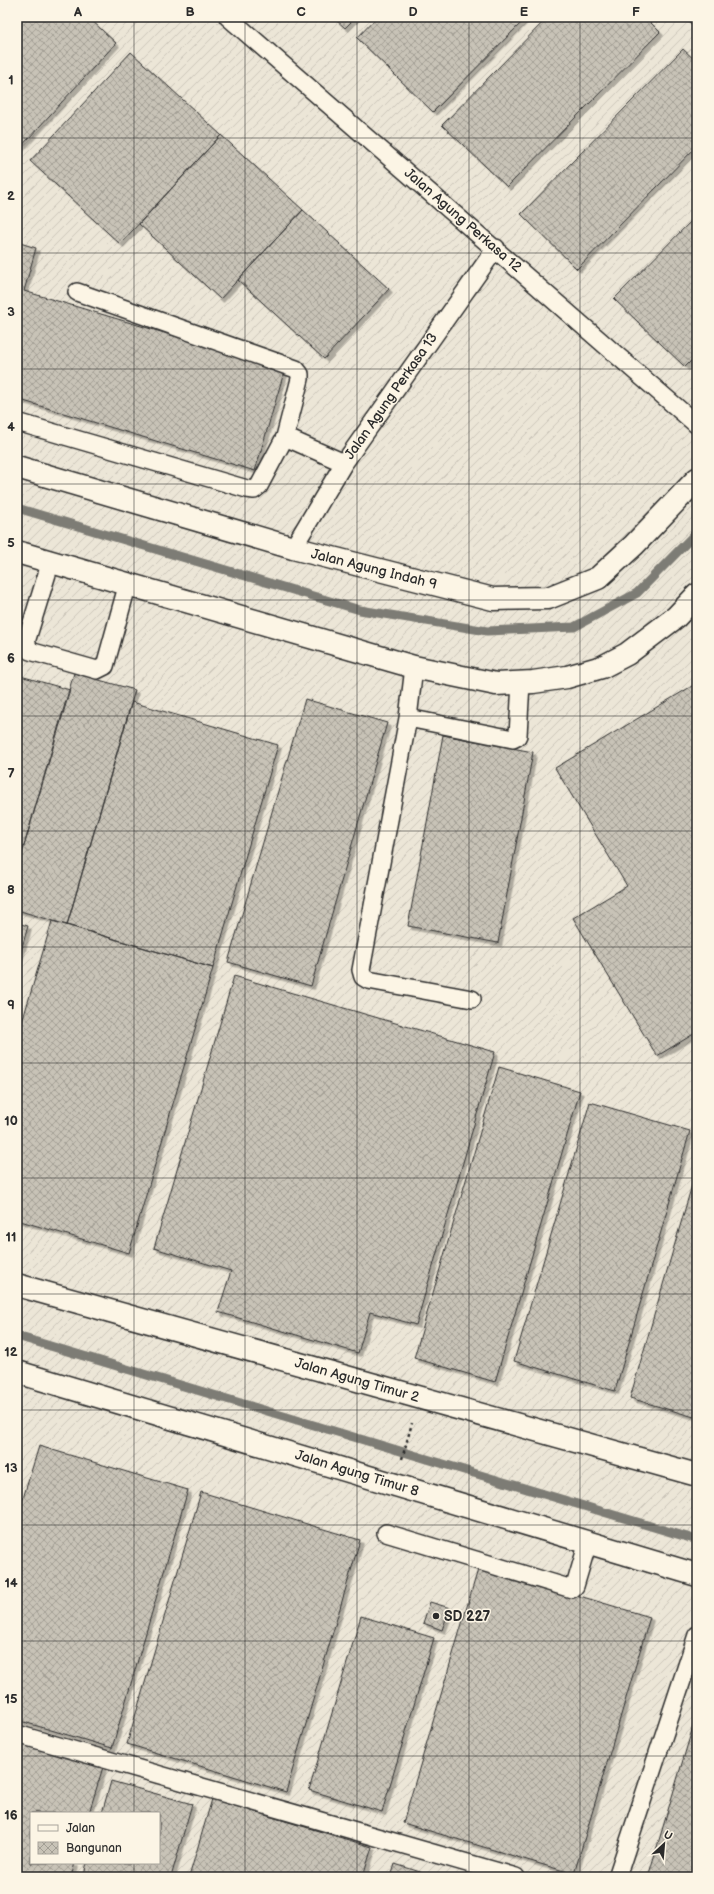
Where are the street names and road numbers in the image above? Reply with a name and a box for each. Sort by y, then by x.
street label: Jalan Agung Perkasa 12 [401,164,526,276]
street label: Jalan Agung Perkasa 13 [341,330,441,462]
street label: Jalan Agung Indah 9 [309,545,439,593]
street label: Jalan Agung Timur 2 [293,1354,422,1406]
street label: Jalan Agung Timur 8 [293,1446,421,1500]

